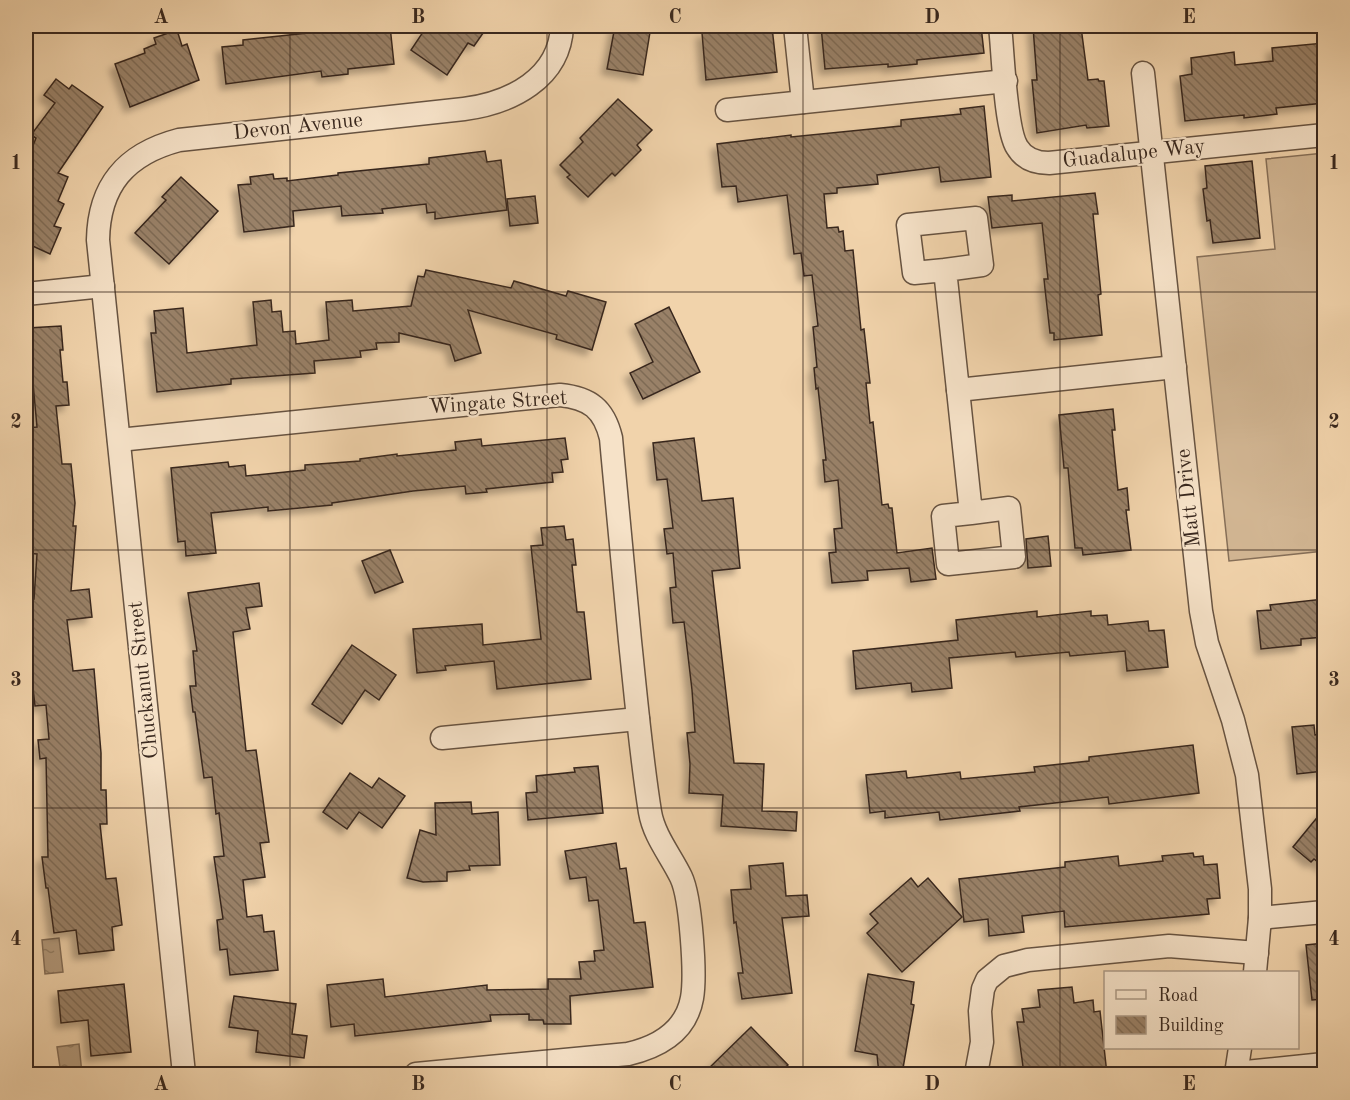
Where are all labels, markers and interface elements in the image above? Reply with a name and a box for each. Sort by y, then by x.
text: A [153,8,169,28]
text: B [411,8,425,28]
text: C [668,8,682,28]
text: D [924,8,940,28]
text: E [1182,8,1196,28]
street label: Devon Avenue [232,110,364,144]
street label: Guadalupe Way [1062,136,1206,172]
text: 1 [10,154,22,174]
text: 1 [1328,154,1340,174]
street label: Wingate Street [428,388,568,418]
text: 2 [10,413,22,433]
text: 2 [1328,413,1340,433]
street label: Matt Drive [1173,448,1205,548]
street label: Chuckanut Street [125,600,163,760]
text: 3 [10,671,22,691]
text: 3 [1328,671,1340,691]
text: 4 [10,930,22,950]
text: 4 [1328,930,1340,950]
legend [1104,971,1299,1049]
text: Road [1158,987,1198,1005]
text: Building [1158,1017,1224,1035]
text: A [153,1075,169,1095]
text: B [411,1075,425,1095]
text: C [668,1075,682,1095]
text: D [924,1075,940,1095]
text: E [1182,1075,1196,1095]

